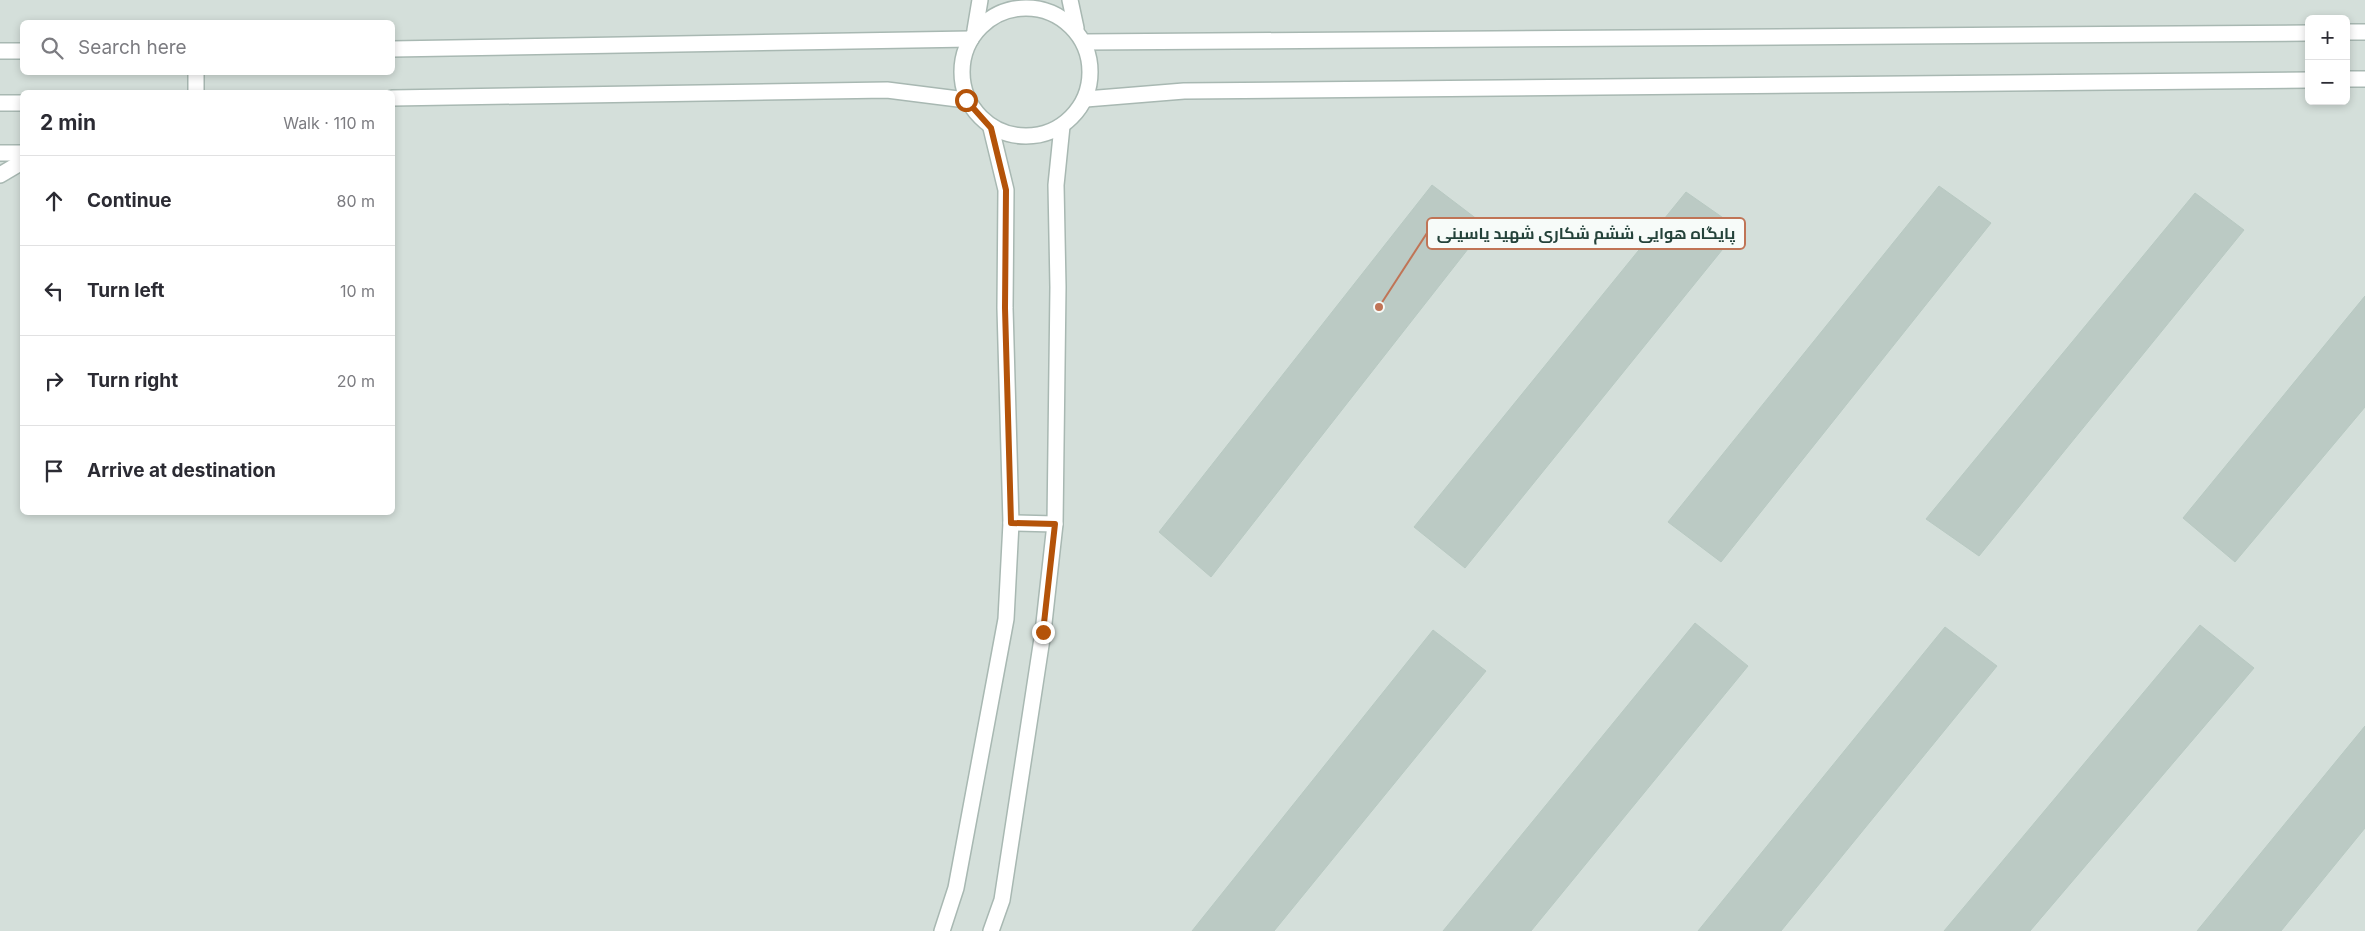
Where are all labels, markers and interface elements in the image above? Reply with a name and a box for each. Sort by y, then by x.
map controls [2305,15,2350,105]
button: + [2305,15,2350,60]
search box [20,20,395,75]
icon: search [38,34,66,62]
text: Search here [78,36,187,59]
button: − [2305,60,2350,105]
route start [955,89,978,112]
text: 2 min [40,110,96,135]
text: Walk · 110 m [283,113,375,133]
icon: ahead [40,187,68,215]
text: Continue [87,189,172,212]
text: 80 m [336,191,375,211]
callout: پایگاه هوایی ششم شکاری شهید یاسینی [1427,218,1745,249]
text: پایگاه هوایی ششم شکاری شهید یاسینی [1437,223,1735,245]
icon: left [40,277,68,305]
text: Turn left [87,279,165,302]
text: 10 m [340,281,375,301]
icon: right [40,367,68,395]
text: Turn right [87,369,178,392]
text: 20 m [337,371,375,391]
icon: arrive [40,457,68,485]
text: Arrive at destination [87,459,276,482]
route end [1032,621,1055,644]

